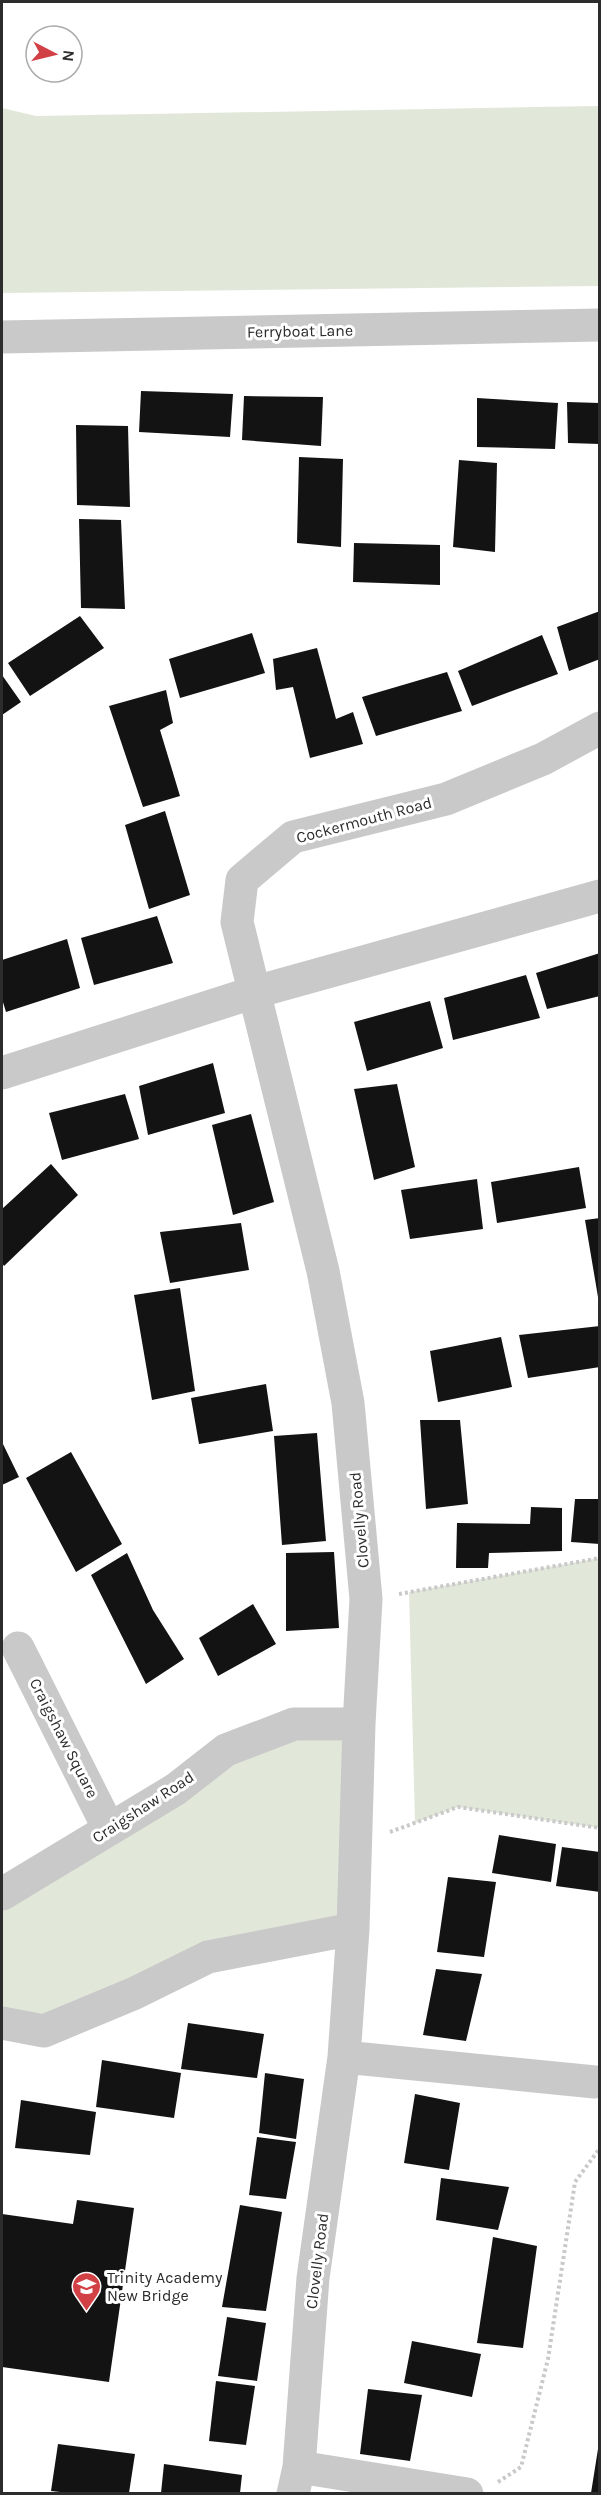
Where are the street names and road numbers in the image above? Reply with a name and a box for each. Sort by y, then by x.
street label: Ferryboat Lane [247,321,353,341]
street label: Cockermouth Road [294,793,434,847]
street label: Clovelly Road [345,1471,373,1569]
street label: Craigshaw Square [26,1675,102,1801]
street label: Craigshaw Road [89,1767,197,1847]
street label: Clovelly Road [302,2212,332,2310]

